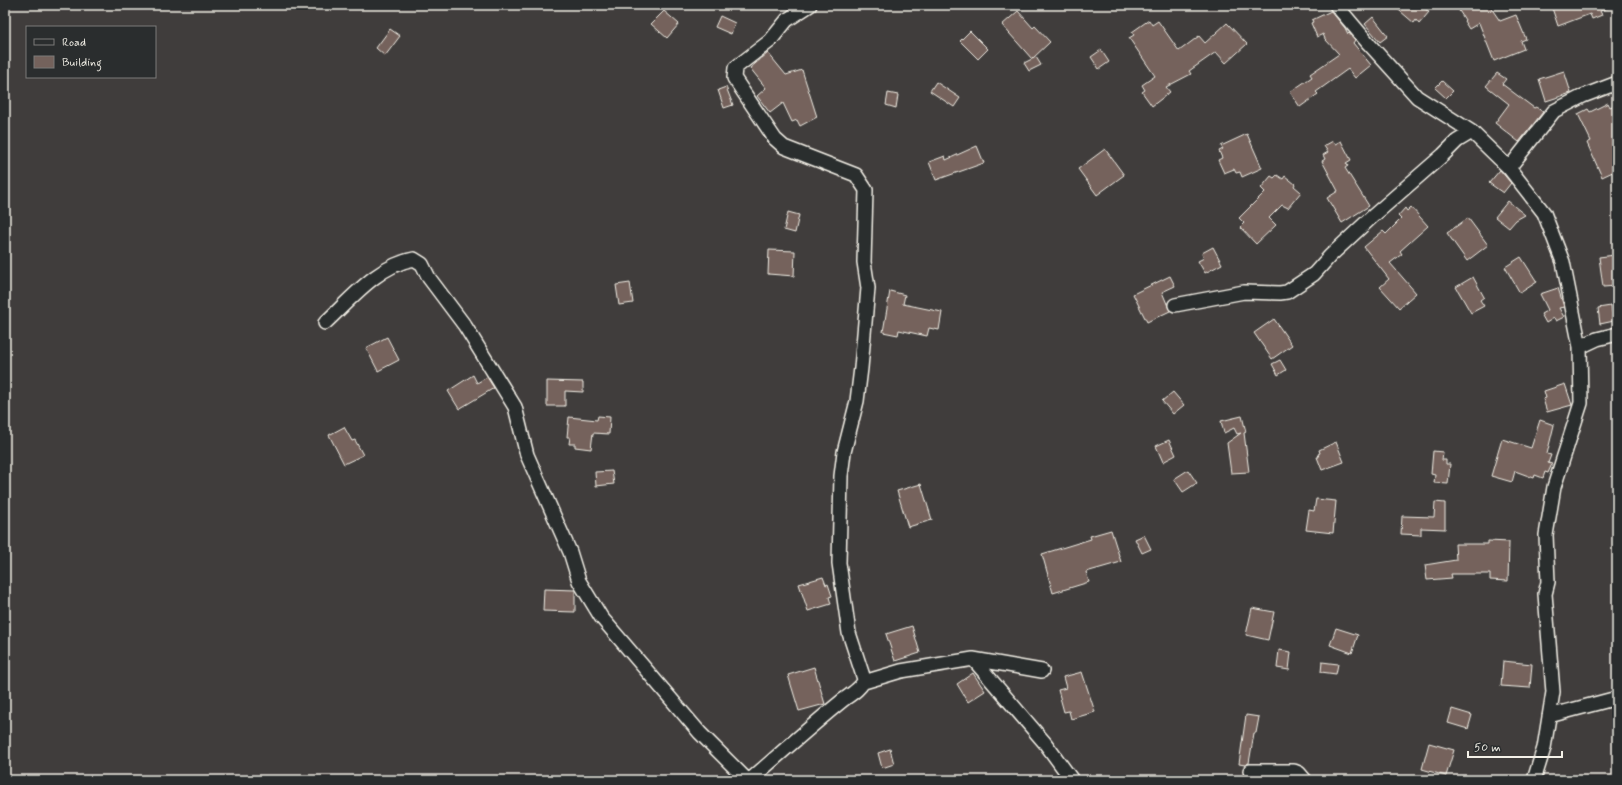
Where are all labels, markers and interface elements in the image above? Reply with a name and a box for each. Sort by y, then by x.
legend [26,26,156,78]
text: Road [62,35,86,51]
text: Building [62,55,102,72]
scale bar [1468,733,1562,759]
text: 50 m [1474,740,1501,756]

